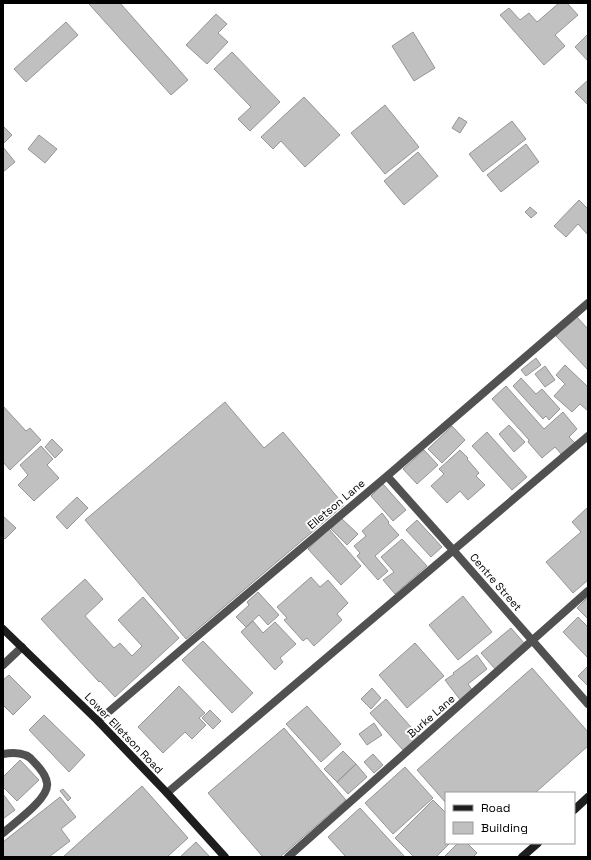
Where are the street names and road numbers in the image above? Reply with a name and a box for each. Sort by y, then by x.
street label: Elletson Lane [304,476,368,532]
street label: Centre Street [467,550,525,614]
street label: Lower Elletson Road [82,690,166,776]
street label: Burke Lane [404,691,458,741]

